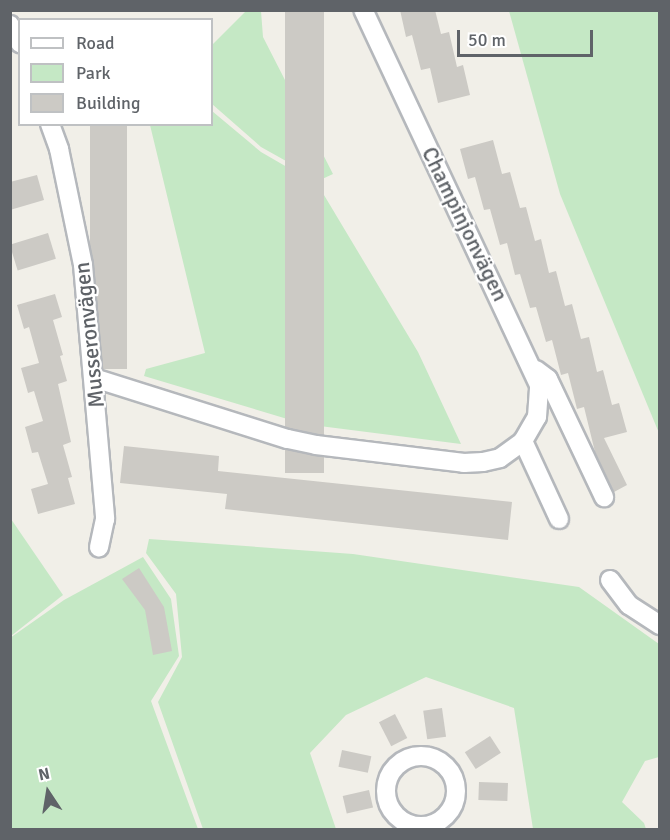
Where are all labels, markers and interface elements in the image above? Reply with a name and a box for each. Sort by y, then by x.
legend [18,18,213,126]
scale bar [460,18,596,56]
text: 50 m [468,29,506,51]
text: Road [76,32,115,54]
text: Park [76,62,111,84]
text: Building [76,92,140,114]
street label: Champinjonvägen [416,142,514,306]
street label: Musseronvägen [68,261,110,409]
north arrow [18,762,78,822]
text: N [37,763,52,785]

